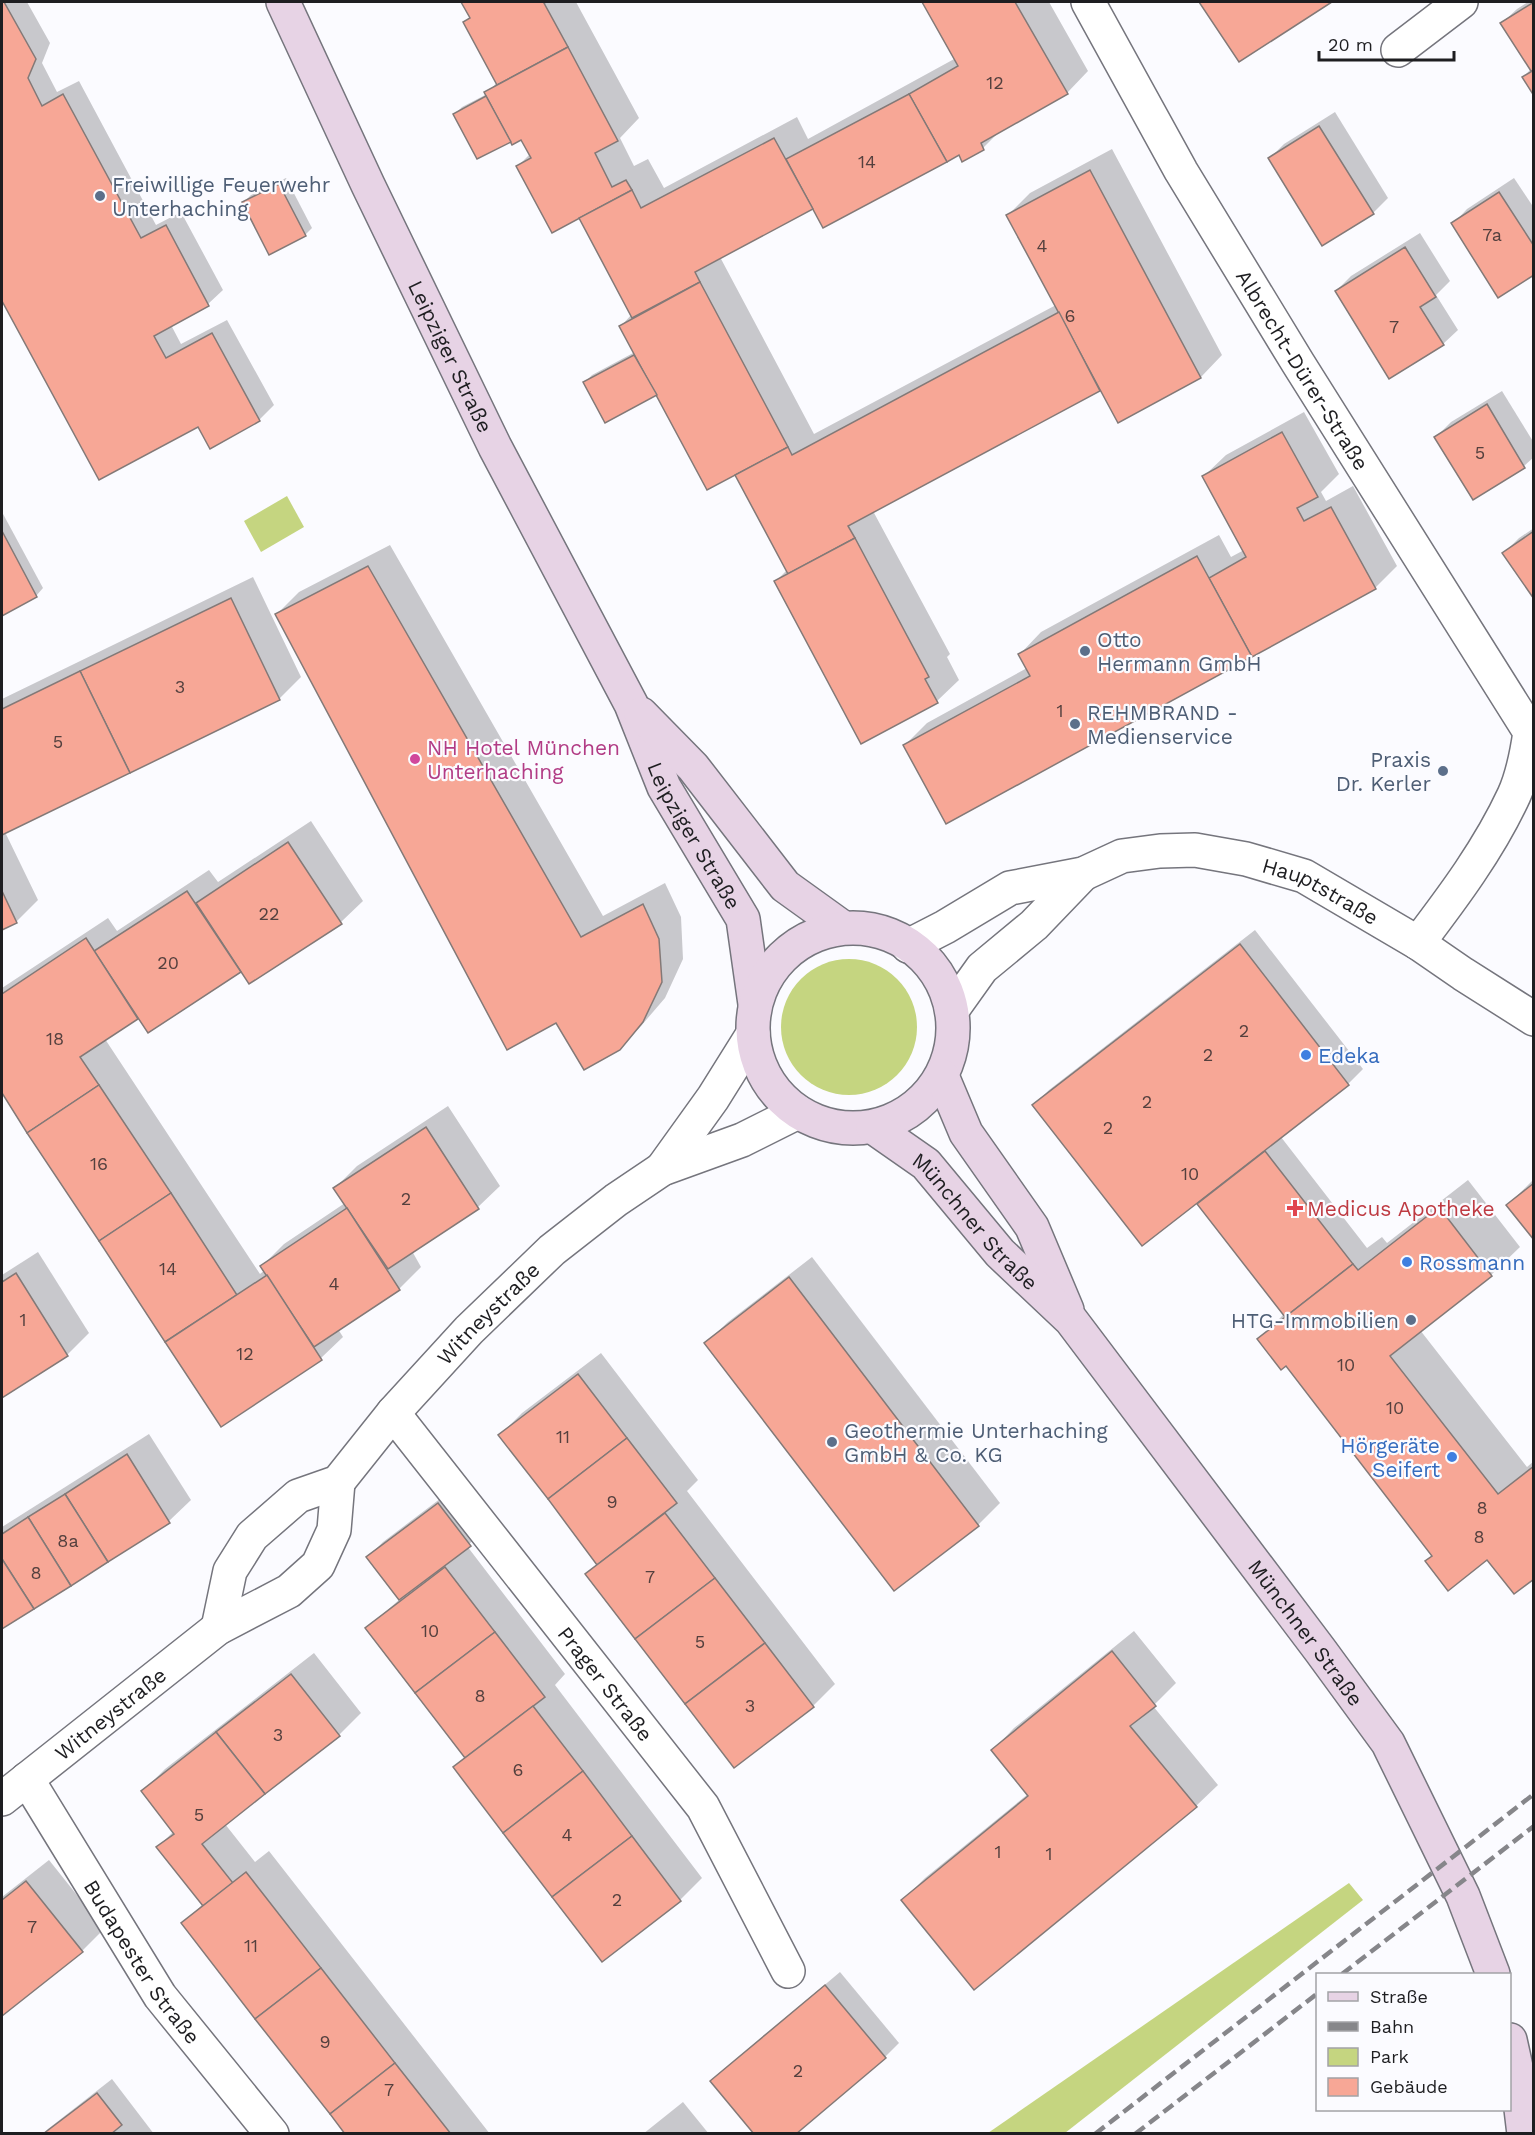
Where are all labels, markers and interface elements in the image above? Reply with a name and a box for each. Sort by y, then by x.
scale bar [1319,24,1454,62]
text: 20 m [1328,34,1373,55]
house number: 12 [986,72,1004,93]
house number: 14 [858,151,876,172]
place label: Freiwillige Feuerwehr Unterhaching [112,172,331,221]
marker: Freiwillige Feuerwehr Unterhaching [93,189,107,203]
house number: 7a [1482,224,1502,245]
house number: 4 [1037,235,1048,256]
street label: Albrecht-Dürer-Straße [1232,265,1374,474]
street label: Leipziger Straße [404,276,498,436]
house number: 6 [1065,305,1075,326]
house number: 7 [1389,316,1399,337]
house number: 5 [1475,442,1485,463]
place label: Otto Hermann GmbH [1097,627,1262,676]
marker: Otto Hermann GmbH [1078,644,1092,658]
house number: 3 [175,676,185,697]
house number: 1 [1056,700,1064,721]
place label: REHMBRAND - Medienservice [1087,700,1238,749]
marker: REHMBRAND - Medienservice [1068,717,1082,731]
house number: 5 [53,731,63,752]
place label: NH Hotel München Unterhaching [427,735,620,784]
place label: Praxis Dr. Kerler [1336,747,1431,796]
marker: NH Hotel München Unterhaching [408,752,422,766]
street label: Leipziger Straße [643,758,747,913]
marker: Praxis Dr. Kerler [1436,764,1450,778]
street label: Hauptstraße [1259,852,1383,929]
house number: 22 [259,903,280,924]
house number: 20 [157,952,179,973]
house number: 2 [1239,1020,1249,1041]
house number: 18 [46,1028,64,1049]
place label: Edeka [1318,1043,1380,1068]
house number: 2 [1203,1044,1213,1065]
marker: Edeka [1299,1048,1313,1062]
house number: 2 [1142,1091,1152,1112]
house number: 2 [1103,1117,1113,1138]
street label: Münchner Straße [908,1146,1043,1295]
house number: 16 [90,1153,108,1174]
house number: 10 [1181,1163,1199,1184]
house number: 2 [401,1188,411,1209]
place label: Medicus Apotheke [1307,1196,1495,1221]
marker: Medicus Apotheke [1288,1201,1302,1215]
place label: Rossmann [1419,1250,1525,1275]
marker: Rossmann [1400,1255,1414,1269]
street label: Witneystraße [431,1257,544,1370]
house number: 14 [159,1258,177,1279]
house number: 4 [329,1273,340,1294]
place label: HTG-Immobilien [1231,1308,1399,1333]
house number: 1 [19,1309,27,1330]
marker: HTG-Immobilien [1404,1313,1418,1327]
house number: 12 [236,1343,254,1364]
house number: 10 [1337,1354,1355,1375]
house number: 10 [1386,1397,1404,1418]
place label: Geothermie Unterhaching GmbH & Co. KG [844,1418,1108,1467]
house number: 11 [556,1426,570,1447]
place label: Hörgeräte Seifert [1340,1433,1440,1482]
marker: Geothermie Unterhaching GmbH & Co. KG [825,1435,839,1449]
marker: Hörgeräte Seifert [1445,1450,1459,1464]
house number: 9 [606,1491,618,1512]
house number: 8 [1476,1497,1488,1518]
house number: 8 [1473,1526,1485,1547]
house number: 8a [57,1530,79,1551]
street label: Münchner Straße [1243,1554,1369,1711]
house number: 8 [30,1562,42,1583]
house number: 7 [645,1566,655,1587]
house number: 10 [421,1620,439,1641]
street label: Prager Straße [553,1621,659,1746]
house number: 5 [695,1631,705,1652]
street label: Witneystraße [50,1662,171,1765]
house number: 8 [474,1685,486,1706]
house number: 3 [745,1695,755,1716]
house number: 3 [273,1724,283,1745]
house number: 6 [513,1759,523,1780]
house number: 5 [194,1804,204,1825]
house number: 4 [562,1824,573,1845]
house number: 1 [994,1841,1002,1862]
house number: 1 [1045,1843,1053,1864]
street label: Budapester Straße [79,1875,206,2048]
house number: 2 [612,1889,622,1910]
house number: 7 [27,1916,37,1937]
house number: 11 [244,1935,258,1956]
legend [1316,1973,1511,2111]
text: Straße [1370,1986,1428,2007]
text: Bahn [1370,2016,1414,2037]
house number: 9 [319,2031,331,2052]
text: Park [1370,2046,1409,2067]
house number: 2 [793,2060,803,2081]
text: Gebäude [1370,2076,1448,2097]
house number: 7 [384,2079,394,2100]

